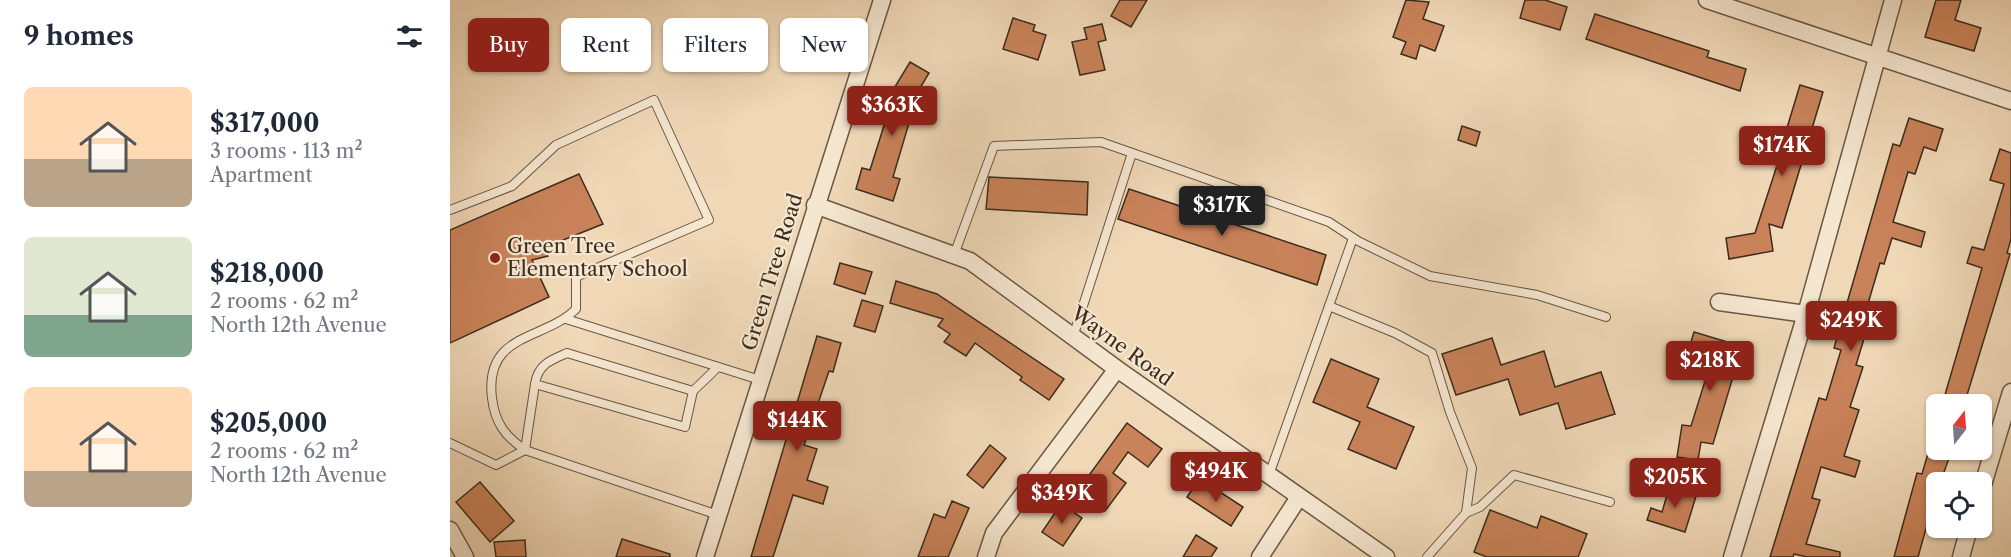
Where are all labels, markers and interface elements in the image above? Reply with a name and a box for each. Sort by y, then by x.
chip: Buy [468,18,549,72]
chip: Rent [561,18,651,72]
chip: Filters [663,18,768,72]
chip: New [780,18,868,72]
text: 9 homes [24,20,134,52]
icon: filters [393,20,426,53]
pin: $363K [850,86,934,137]
text: $363K [861,93,923,117]
text: $317,000 [210,107,320,139]
icon: home [72,111,144,183]
pin: $174K [1740,126,1824,177]
text: $174K [1753,133,1811,157]
text: 3 rooms · 113 m² [210,139,363,163]
text: Apartment [210,163,313,187]
pin: $317K [1180,186,1264,237]
street label: Green Tree Road [737,190,807,354]
text: $317K [1193,193,1251,217]
place label: Green Tree Elementary School [507,234,688,281]
marker: Green Tree Elementary School [488,251,502,265]
text: $218,000 [210,257,324,289]
icon: home [72,261,144,333]
text: 2 rooms · 62 m² [210,289,358,313]
street label: Wayne Road [1066,300,1178,391]
pin: $249K [1809,301,1893,352]
text: $249K [1820,308,1882,332]
text: North 12th Avenue [210,313,387,337]
pin: $218K [1668,341,1752,392]
text: $218K [1680,348,1740,372]
north arrow [1926,394,1992,460]
map controls [1926,394,1992,538]
pin: $144K [755,401,839,452]
text: $205,000 [210,407,327,439]
text: $144K [767,408,827,432]
icon: home [72,411,144,483]
text: 2 rooms · 62 m² [210,439,358,463]
pin: $494K [1174,452,1258,503]
pin: $205K [1633,458,1717,509]
text: $494K [1185,459,1247,483]
text: North 12th Avenue [210,463,387,487]
text: $205K [1644,465,1706,489]
button: locate [1926,472,1992,538]
pin: $349K [1020,474,1104,525]
text: $349K [1031,481,1093,505]

